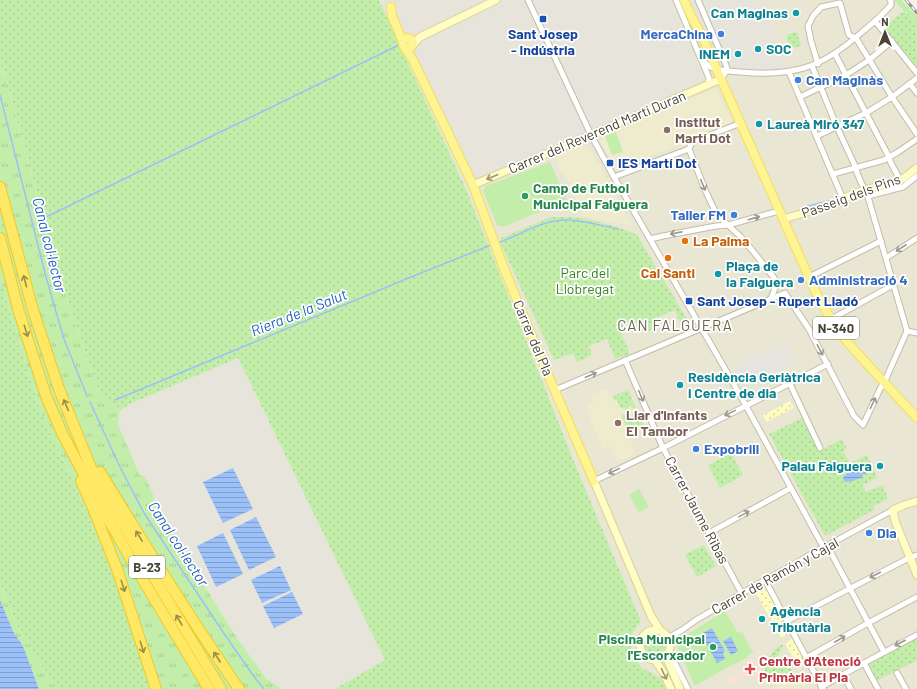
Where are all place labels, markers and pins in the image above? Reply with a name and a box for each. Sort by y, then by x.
place label: Can Maginas [711,4,788,21]
marker: Can Maginas [791,8,801,18]
marker: Sant Josep - Indústria [538,14,548,24]
place label: Sant Josep - Indústria [508,25,578,58]
place label: MercaChina [640,25,713,42]
marker: MercaChina [716,29,726,39]
place label: SOC [766,40,792,57]
marker: SOC [753,44,763,54]
place label: INEM [699,45,730,62]
marker: INEM [733,49,743,59]
place label: Can Maginàs [806,71,883,88]
marker: Can Maginàs [793,75,803,85]
place label: Institut Martí Dot [675,113,731,146]
place label: Laureà Miró 347 [767,115,864,132]
marker: Laureà Miró 347 [754,119,764,129]
marker: Institut Martí Dot [662,125,672,135]
place label: IES Martí Dot [618,154,697,171]
marker: IES Martí Dot [605,158,615,168]
place label: Camp de Futbol Municipal Falguera [533,179,648,212]
marker: Camp de Futbol Municipal Falguera [520,191,530,201]
place label: Taller FM [670,206,726,223]
marker: Taller FM [729,210,739,220]
place label: La Palma [693,232,749,249]
marker: La Palma [680,236,690,246]
marker: Cal Santi [663,253,673,263]
place label: Plaça de la Falguera [726,257,793,290]
place label: Cal Santi [641,264,695,281]
marker: Plaça de la Falguera [713,269,723,279]
place label: Administració 4 [809,271,908,288]
marker: Administració 4 [796,275,806,285]
place label: Sant Josep - Rupert Lladó [697,292,858,309]
marker: Sant Josep - Rupert Lladó [684,296,694,306]
place label: Residència Geriàtrica i Centre de dia [688,368,821,401]
marker: Residència Geriàtrica i Centre de dia [675,380,685,390]
place label: Llar d'infants El Tambor [626,406,707,439]
marker: Llar d'infants El Tambor [613,418,623,428]
place label: Expobrill [704,440,759,457]
marker: Expobrill [691,444,701,454]
place label: Palau Falguera [781,457,872,474]
marker: Palau Falguera [875,461,885,471]
place label: Dia [877,524,897,541]
marker: Dia [864,528,874,538]
place label: Agència Tributària [770,602,831,635]
marker: Agència Tributària [757,614,767,624]
place label: Piscina Municipal l'Escorxador [598,630,706,663]
marker: Piscina Municipal l'Escorxador [708,642,718,652]
place label: Centre d'Atenció Primària El Pla [759,652,861,685]
marker: Centre d'Atenció Primària El Pla [744,663,756,675]

